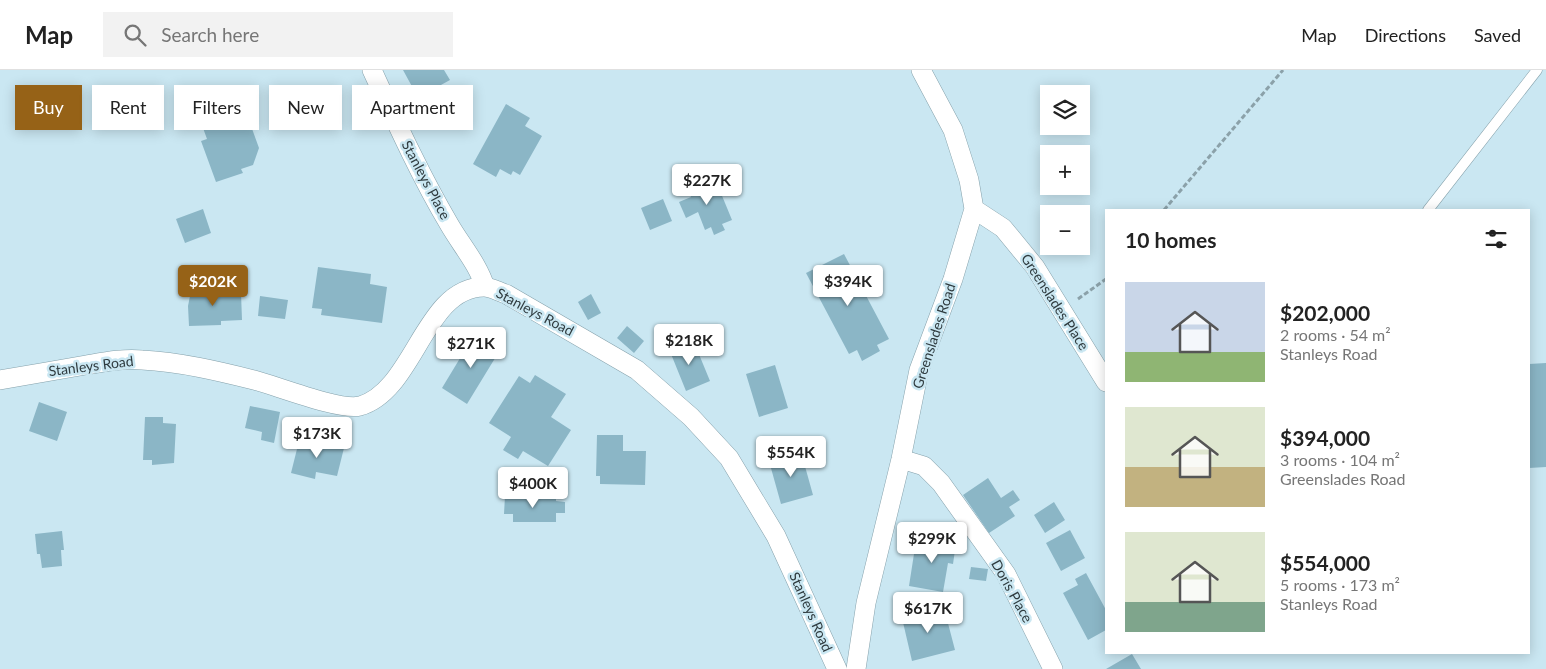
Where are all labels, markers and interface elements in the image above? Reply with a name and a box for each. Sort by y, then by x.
search box [103,12,453,57]
text: Map [25,20,73,49]
icon: search [121,21,149,49]
text: Search here [161,23,259,46]
text: Map [1301,24,1337,46]
text: Directions [1365,24,1446,46]
text: Saved [1474,24,1521,46]
chip: Buy [15,85,82,130]
chip: Rent [92,85,164,130]
chip: Filters [174,85,259,130]
chip: New [269,85,342,130]
chip: Apartment [352,85,473,130]
map controls [1040,85,1090,255]
button: layers [1040,85,1090,135]
street label: Stanleys Place [399,137,454,222]
button: + [1040,145,1090,195]
pin: $227K [672,164,742,206]
text: $227K [683,170,731,189]
button: − [1040,205,1090,255]
icon: filters [1482,225,1510,253]
text: 10 homes [1125,227,1216,252]
street label: Greenslades Place [1018,250,1093,353]
pin: $202K [178,264,248,307]
pin: $394K [813,264,883,307]
text: $202K [189,271,237,290]
text: $394K [824,271,872,290]
street label: Greenslades Road [908,281,959,391]
street label: Stanleys Road [494,284,577,339]
text: $202,000 [1280,300,1370,325]
icon: home [1165,302,1225,362]
pin: $218K [654,324,724,366]
text: 2 rooms · 54 m² [1280,325,1391,344]
pin: $271K [436,326,506,369]
text: $218K [665,330,713,349]
text: $271K [447,333,495,352]
text: Stanleys Road [1280,344,1378,363]
street label: Stanleys Road [48,352,134,379]
pin: $173K [282,416,352,459]
text: $173K [293,423,341,442]
text: $394,000 [1280,425,1370,450]
icon: home [1165,427,1225,487]
pin: $554K [756,436,826,478]
text: $554K [767,442,815,461]
text: 3 rooms · 104 m² [1280,450,1400,469]
pin: $400K [498,466,568,509]
text: Greenslades Road [1280,469,1405,488]
text: $400K [509,473,557,492]
pin: $299K [897,522,967,564]
text: $299K [908,528,956,547]
text: $554,000 [1280,550,1370,575]
icon: home [1165,552,1225,612]
street label: Doris Place [988,556,1037,625]
street label: Stanleys Road [786,569,837,654]
text: 5 rooms · 173 m² [1280,575,1400,594]
pin: $617K [893,592,963,634]
text: Stanleys Road [1280,594,1378,613]
text: $617K [904,598,952,617]

